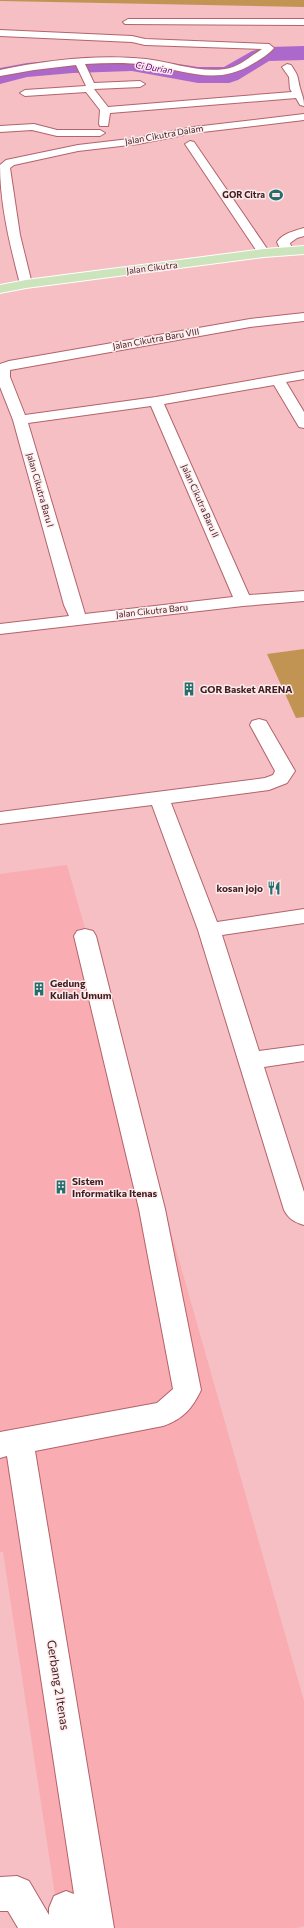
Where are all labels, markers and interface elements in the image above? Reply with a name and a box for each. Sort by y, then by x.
water label: Ci Durian [135,59,174,76]
street label: Jalan Cikutra Dalam [124,122,204,147]
sports icon: GOR Citra [268,187,284,203]
place label: GOR Citra [222,189,265,200]
street label: Jalan Cikutra [126,259,178,276]
street label: Jalan Cikutra Baru VIII [112,325,200,352]
street label: Jalan Cikutra Baru I [25,452,56,528]
street label: Jalan Cikutra Baru II [179,462,222,539]
street label: Jalan Cikutra Baru [115,601,189,620]
building icon: GOR Basket ARENA [181,681,197,697]
place label: GOR Basket ARENA [200,683,292,695]
restaurant icon: kosan jojo [266,880,282,896]
place label: kosan jojo [217,882,263,894]
place label: Gedung Kuliah Umum [50,977,112,1001]
building icon: Gedung Kuliah Umum [31,981,47,997]
place label: Sistem Informatika Itenas [72,1175,158,1199]
building icon: Sistem Informatika Itenas [53,1179,69,1195]
street label: Gerbang 2 Itenas [45,1639,73,1731]

